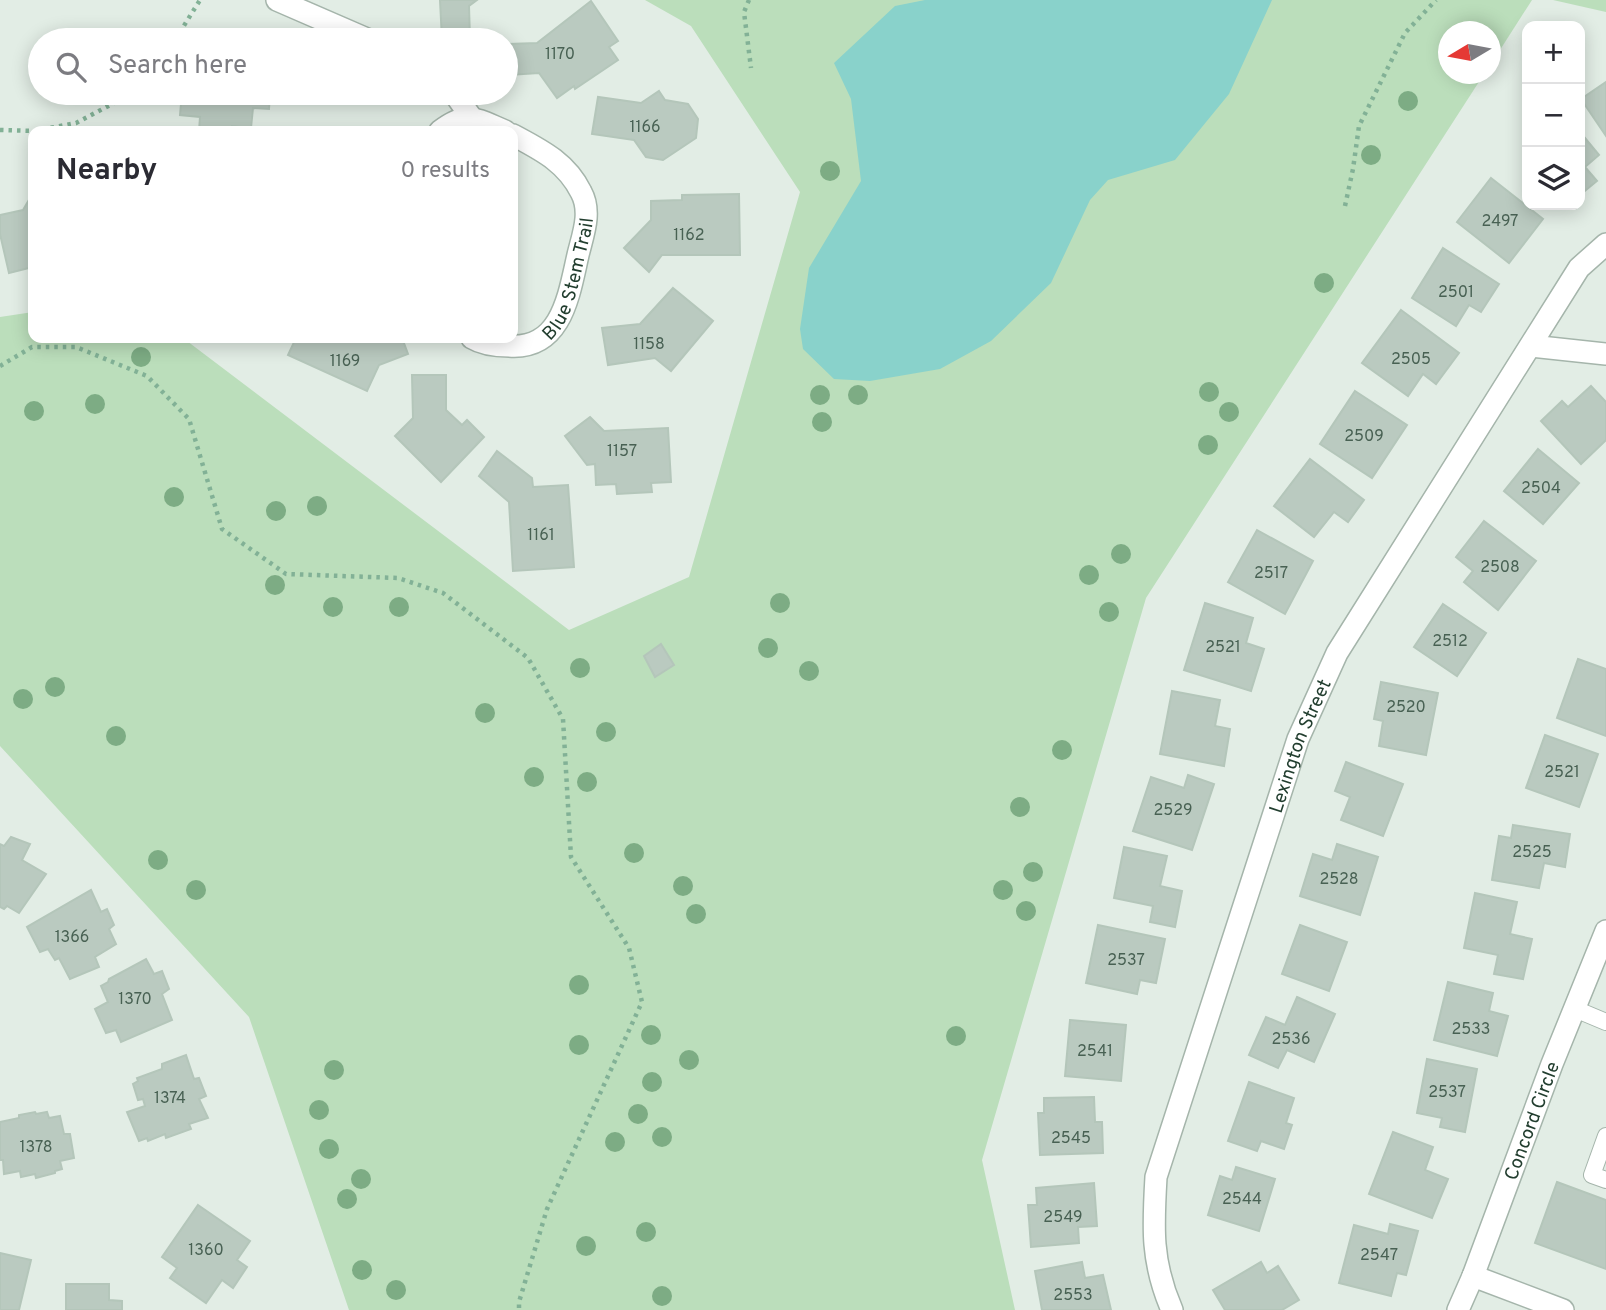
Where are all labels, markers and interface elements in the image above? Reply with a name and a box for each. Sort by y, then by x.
north arrow [1438,21,1501,84]
map controls [1522,21,1585,210]
button: + [1522,21,1585,84]
search box [28,28,518,105]
house number: 1170 [545,45,575,65]
icon: search [52,48,90,86]
text: Search here [108,50,247,83]
button: − [1522,84,1585,147]
house number: 1166 [629,118,661,138]
button: layers [1522,147,1585,210]
text: Nearby [56,153,157,190]
text: 0 results [401,157,490,186]
house number: 2497 [1482,212,1518,232]
street label: Blue Stem Trail [538,217,600,346]
house number: 1162 [673,226,705,246]
house number: 2501 [1438,283,1474,303]
house number: 1158 [633,335,665,355]
house number: 2505 [1391,350,1431,370]
house number: 1169 [330,352,360,372]
house number: 2509 [1344,427,1384,447]
house number: 1157 [607,442,637,462]
house number: 2504 [1521,479,1561,499]
house number: 1161 [527,526,555,546]
house number: 2508 [1480,558,1520,578]
house number: 2517 [1254,564,1288,584]
house number: 2512 [1432,632,1468,652]
house number: 2521 [1205,638,1241,658]
street label: Lexington Street [1265,676,1338,816]
house number: 2520 [1386,698,1426,718]
house number: 2521 [1544,763,1580,783]
house number: 2529 [1154,801,1193,821]
house number: 2525 [1512,843,1552,863]
house number: 2528 [1319,870,1359,890]
house number: 1366 [55,928,89,948]
house number: 2537 [1107,951,1145,971]
house number: 1370 [118,990,152,1010]
house number: 2533 [1452,1020,1491,1040]
house number: 2536 [1272,1030,1310,1050]
house number: 2541 [1077,1042,1113,1062]
street label: Concord Circle [1500,1059,1566,1184]
house number: 2537 [1428,1083,1466,1103]
house number: 1374 [154,1089,186,1109]
house number: 2545 [1051,1129,1091,1149]
house number: 1378 [19,1138,53,1158]
house number: 2544 [1222,1190,1262,1210]
house number: 2549 [1043,1208,1083,1228]
house number: 1360 [188,1241,224,1261]
house number: 2547 [1360,1246,1398,1266]
house number: 2553 [1053,1286,1093,1306]

